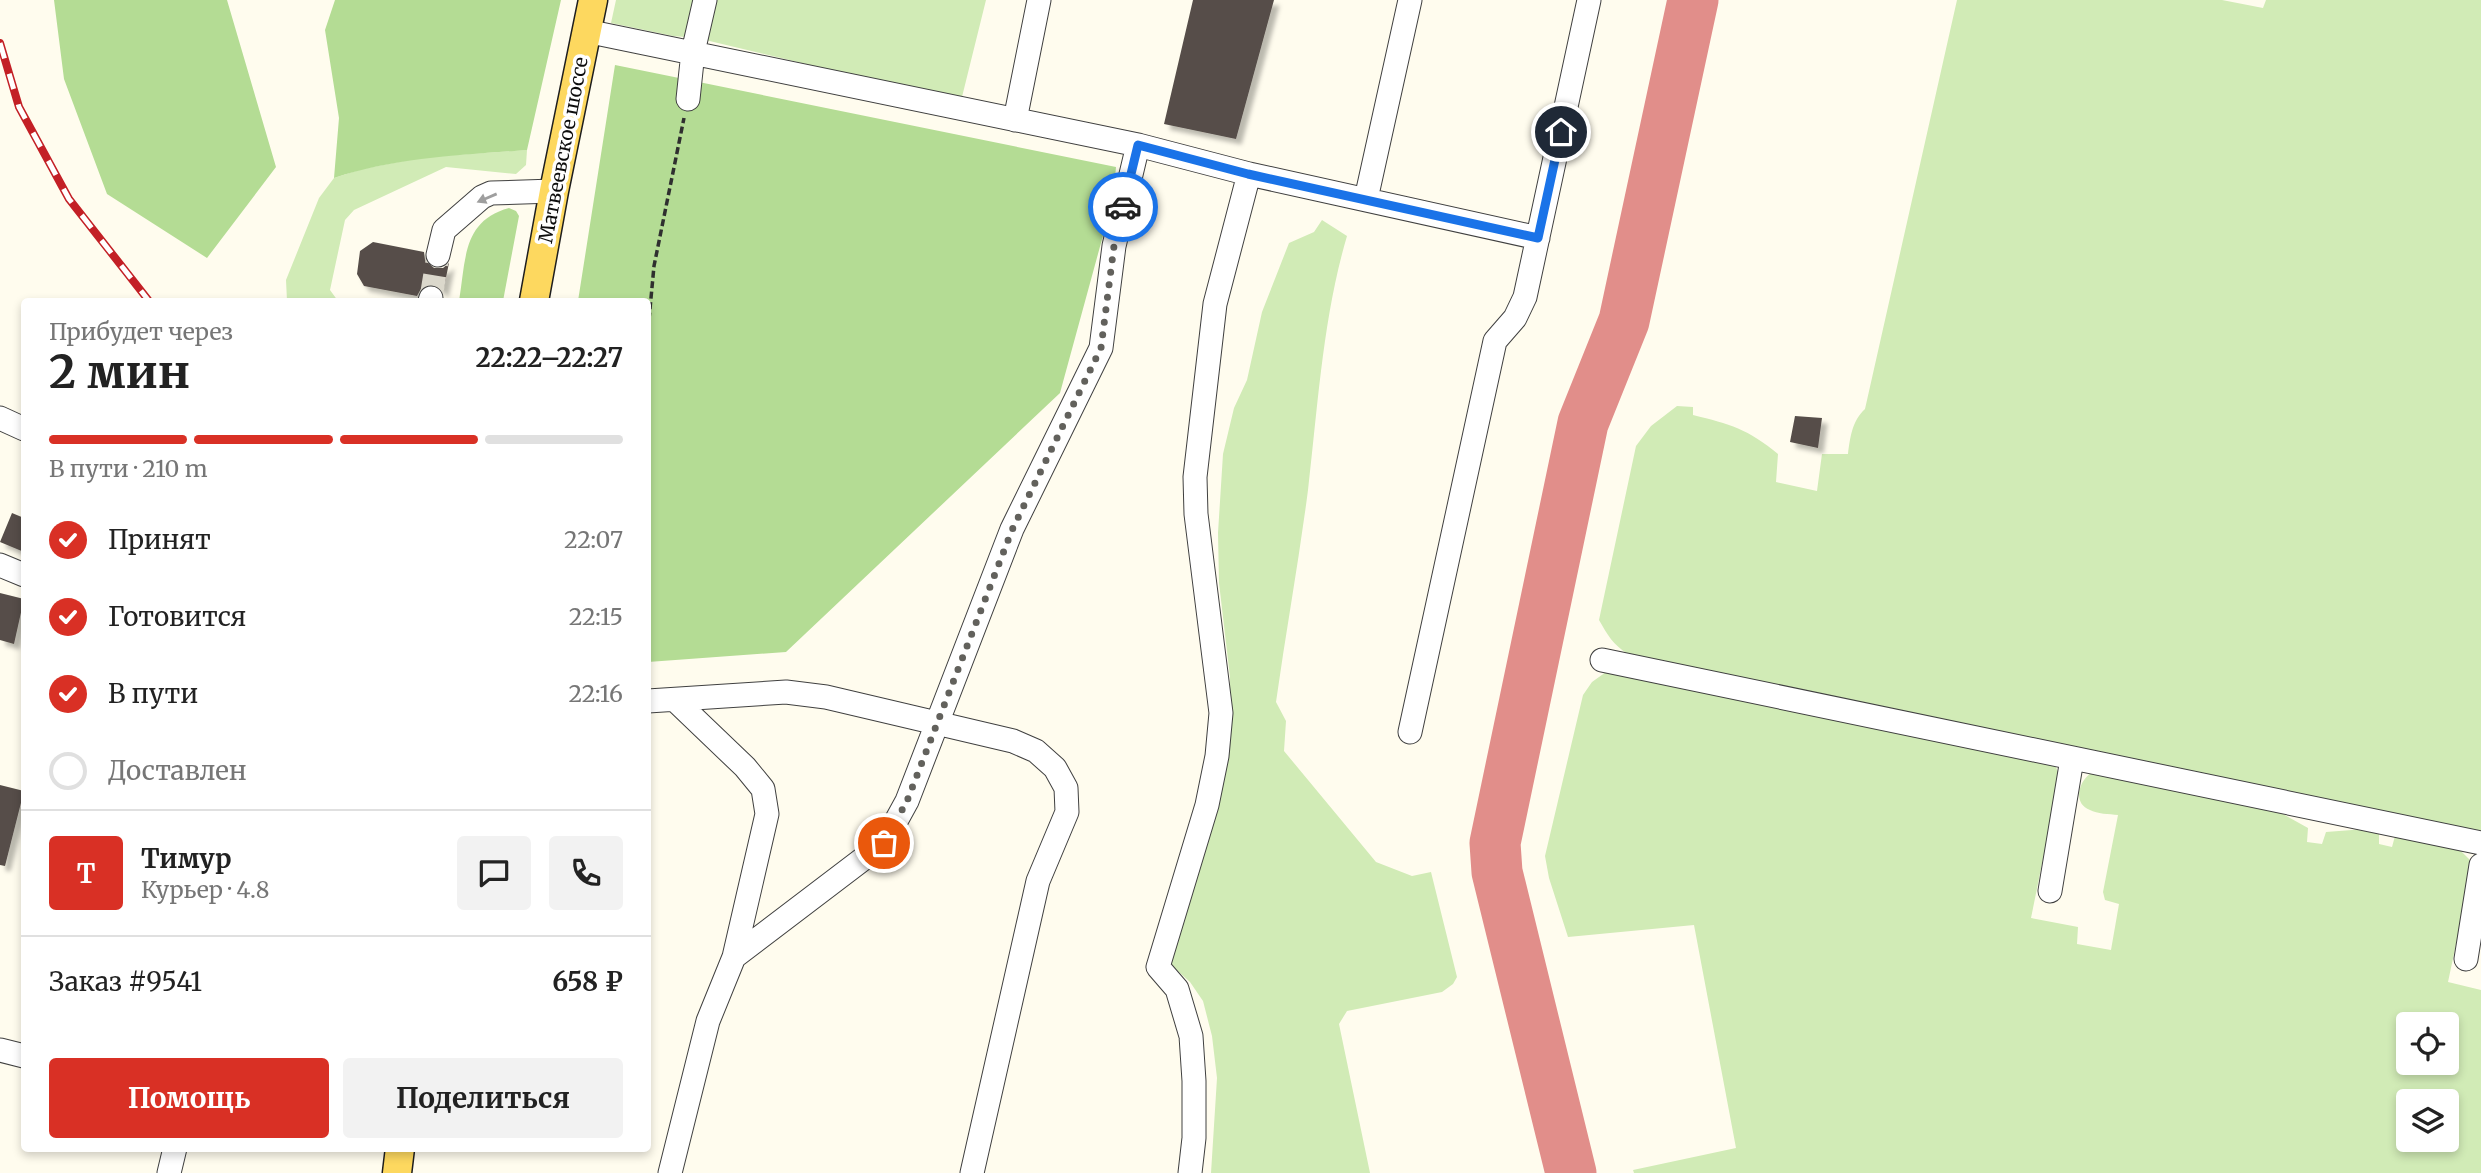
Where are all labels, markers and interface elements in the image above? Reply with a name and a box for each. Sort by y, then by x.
street label: Матвеевское шоссе [533,55,593,245]
pin [1531,102,1591,162]
icon: home [1542,113,1580,151]
courier [1088,172,1158,242]
icon: car [1104,188,1142,226]
one-way arrow [476,192,497,203]
text: Прибудет через [49,317,233,346]
text: 22:22–22:27 [476,341,623,374]
text: 2 мин [49,343,190,401]
text: В пути · 210 m [49,454,208,483]
icon: check [49,521,87,559]
text: Принят [108,523,211,556]
text: 22:07 [564,525,623,554]
icon: check [49,598,87,636]
text: Готовится [108,600,246,633]
text: 22:15 [569,602,623,631]
icon: check [49,675,87,713]
text: В пути [108,677,198,710]
text: 22:16 [568,679,623,708]
text: Доставлен [108,754,247,787]
pin [854,813,914,873]
icon: bag [865,824,903,862]
button: chat [457,836,531,910]
button: phone [549,836,623,910]
text: Тимур [141,842,231,875]
text: Т [77,857,95,890]
text: Курьер · 4.8 [141,875,270,904]
text: Заказ #9541 [49,965,202,998]
text: 658 ₽ [552,965,623,998]
map controls [2396,1012,2459,1152]
button: locate [2396,1012,2459,1075]
button: Помощь [49,1058,329,1138]
button: Поделиться [343,1058,623,1138]
button: layers [2396,1089,2459,1152]

